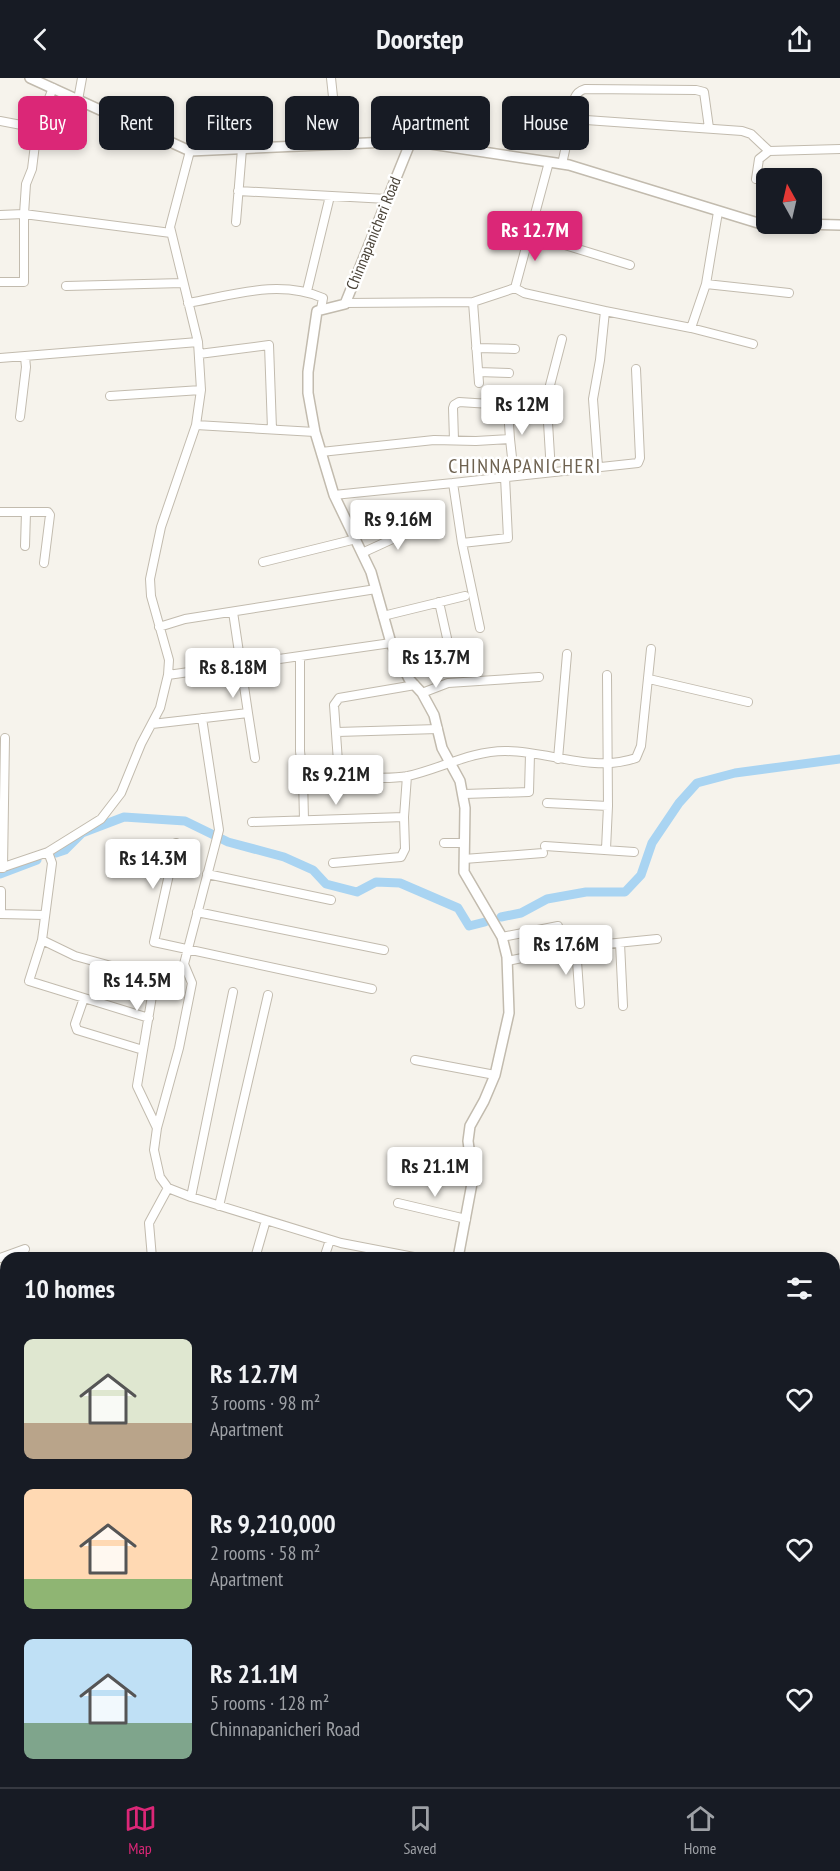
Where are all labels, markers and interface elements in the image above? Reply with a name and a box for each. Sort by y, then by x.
text: Doorstep [376,22,464,56]
icon: back [24,23,57,56]
icon: share [783,23,816,56]
chip: Buy [18,96,87,150]
chip: Rent [99,96,174,150]
chip: Filters [186,96,273,150]
chip: New [285,96,359,150]
chip: Apartment [371,96,490,150]
chip: House [502,96,589,150]
north arrow [756,168,822,234]
map controls [756,168,822,234]
street label: Chinnapanicheri Road [341,174,405,292]
pin: Rs 12.7M [473,211,597,262]
text: Rs 12.7M [501,217,569,243]
pin: Rs 12M [473,385,571,436]
text: Rs 12M [495,391,549,417]
district label: CHINNAPANICHERI [448,453,602,479]
pin: Rs 9.16M [336,500,460,551]
text: Rs 9.16M [364,506,432,532]
pin: Rs 13.7M [374,638,498,689]
text: Rs 13.7M [402,644,470,670]
pin: Rs 8.18M [171,648,295,699]
text: Rs 8.18M [199,654,267,680]
pin: Rs 9.21M [274,755,398,806]
text: Rs 9.21M [302,761,370,787]
pin: Rs 14.3M [91,839,215,890]
text: Rs 14.3M [119,845,187,871]
pin: Rs 17.6M [504,925,628,976]
text: Rs 17.6M [533,931,599,957]
pin: Rs 14.5M [75,961,199,1012]
text: Rs 14.5M [103,967,171,993]
pin: Rs 21.1M [373,1147,497,1198]
text: Rs 21.1M [401,1153,469,1179]
text: 10 homes [24,1272,115,1305]
icon: filters [783,1272,816,1305]
text: Rs 12.7M [210,1357,298,1390]
icon: home [72,1363,144,1435]
icon: heart [783,1383,816,1416]
text: 3 rooms · 98 m² [210,1390,320,1416]
text: Apartment [210,1416,283,1442]
text: Rs 9,210,000 [210,1507,336,1540]
icon: home [72,1513,144,1585]
icon: heart [783,1533,816,1566]
text: 2 rooms · 58 m² [210,1540,320,1566]
text: Apartment [210,1566,283,1592]
text: Rs 21.1M [210,1657,298,1690]
icon: home [72,1663,144,1735]
icon: heart [783,1683,816,1716]
text: 5 rooms · 128 m² [210,1690,329,1716]
text: Chinnapanicheri Road [210,1716,360,1742]
tab: Map [124,1802,157,1858]
tab: Saved [404,1802,437,1858]
tab: Home [684,1802,717,1858]

